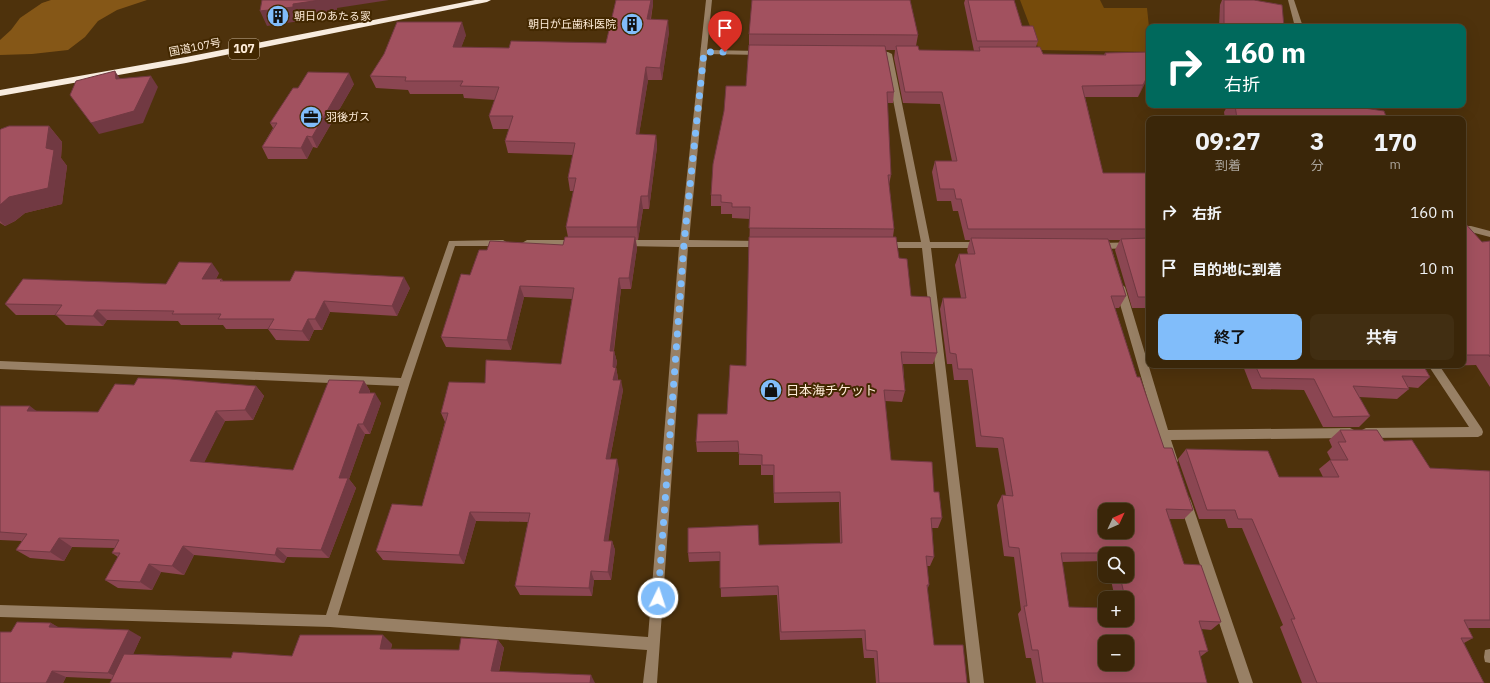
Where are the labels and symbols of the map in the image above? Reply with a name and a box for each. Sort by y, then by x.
building icon: 朝日のあたる家 [265,3,291,29]
place label: 朝日のあたる家 [294,9,371,23]
building icon: 朝日が丘歯科医院 [619,11,645,37]
pin [708,11,742,52]
place label: 朝日が丘歯科医院 [528,17,616,31]
street label: 国道107号 [168,35,222,59]
road number: 107 [229,39,259,59]
office icon: 羽後ガス [298,104,324,130]
place label: 羽後ガス [326,110,370,124]
shop icon: 日本海チケット [758,377,784,403]
place label: 日本海チケット [786,382,877,399]
north arrow [1098,503,1134,539]
position arrow [637,577,679,619]

